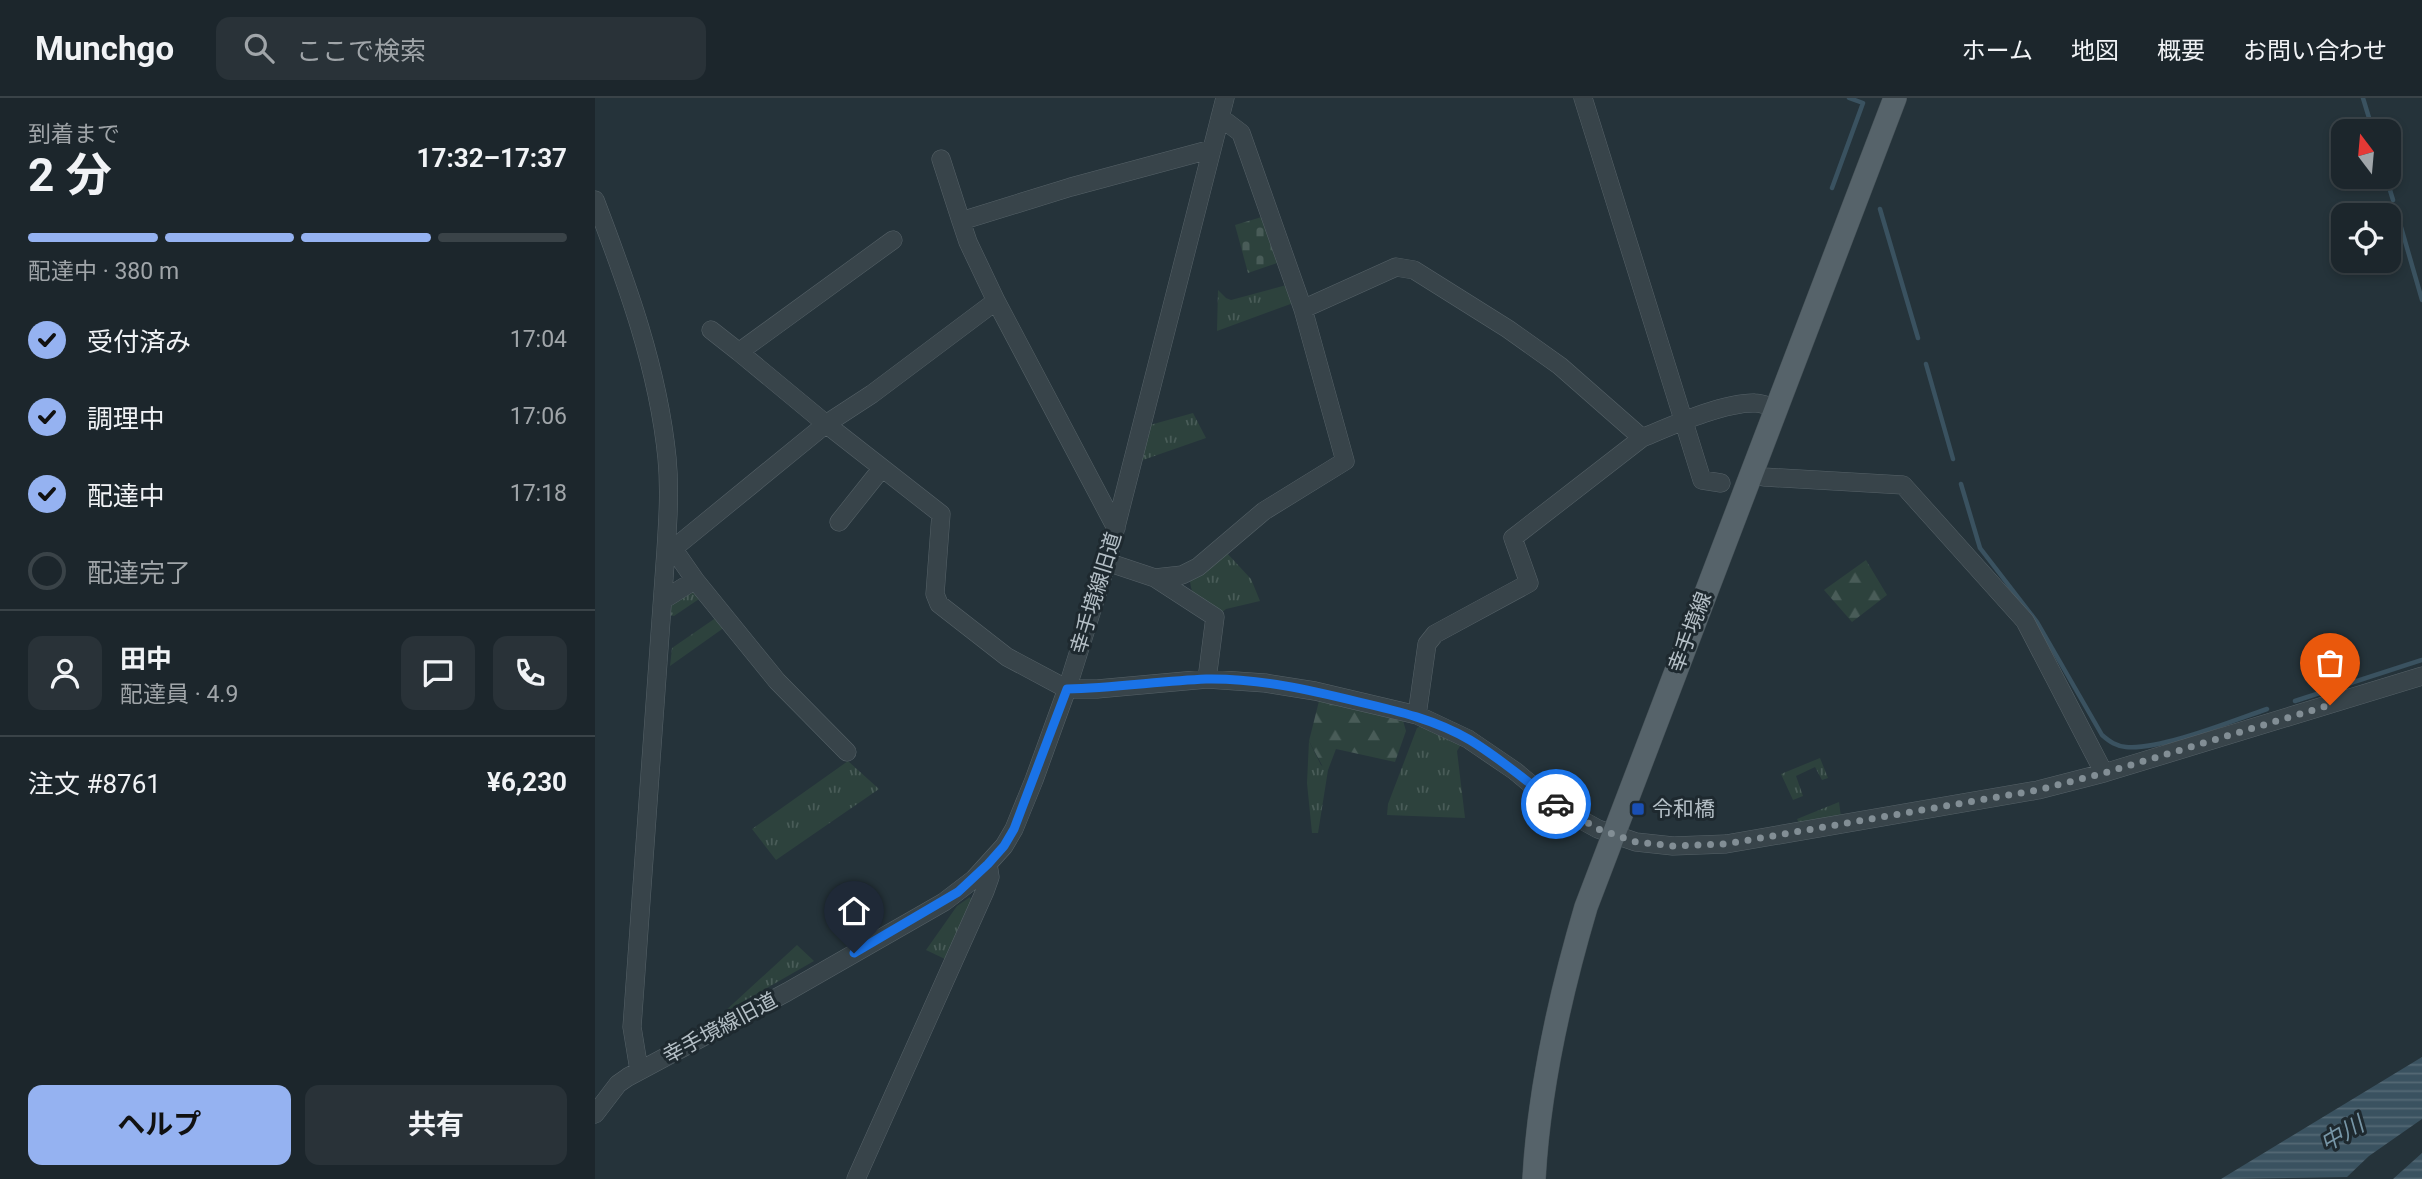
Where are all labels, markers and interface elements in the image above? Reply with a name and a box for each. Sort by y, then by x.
search box [216,17,706,80]
text: Munchgo [35,29,174,68]
icon: search [240,29,278,67]
text: ここで検索 [296,36,426,66]
text: ホーム [1962,37,2033,65]
text: 地図 [2071,37,2119,65]
text: 概要 [2157,37,2205,65]
text: お問い合わせ [2243,37,2387,65]
north arrow [2331,119,2401,189]
map controls [2331,119,2401,273]
text: 到着まで [28,121,120,148]
text: 17:32–17:37 [417,143,567,173]
text: 2 分 [28,148,112,202]
button: locate [2331,203,2401,273]
text: 配達中 · 380 m [28,258,179,285]
icon: check [28,321,66,359]
text: 17:04 [510,326,567,353]
text: 受付済み [87,327,191,357]
icon: check [28,398,66,436]
text: 17:06 [510,403,567,430]
text: 調理中 [87,404,165,434]
icon: check [28,475,66,513]
text: 17:18 [510,480,567,507]
text: 配達中 [87,481,165,511]
street label: 幸手境線旧道 [1066,529,1126,657]
text: 配達完了 [87,558,191,588]
street label: 幸手境線 [1664,588,1716,676]
pin [2300,633,2360,705]
button: person [28,636,102,710]
button: chat [401,636,475,710]
button: phone [493,636,567,710]
text: 田中 [120,644,172,674]
icon: bag [2311,644,2349,682]
text: 配達員 · 4.9 [120,681,238,708]
text: ¥6,230 [487,767,567,797]
text: 注文 #8761 [28,769,161,799]
courier [1521,769,1591,839]
icon: car [1537,785,1575,823]
place label: 令和橋 [1652,797,1715,821]
marker: 令和橋 [1630,801,1646,817]
pin [824,881,884,953]
icon: home [835,892,873,930]
street label: 幸手境線旧道 [659,988,781,1068]
button: ヘルプ [28,1085,291,1165]
button: 共有 [305,1085,567,1165]
water label: 中川 [2315,1109,2371,1157]

